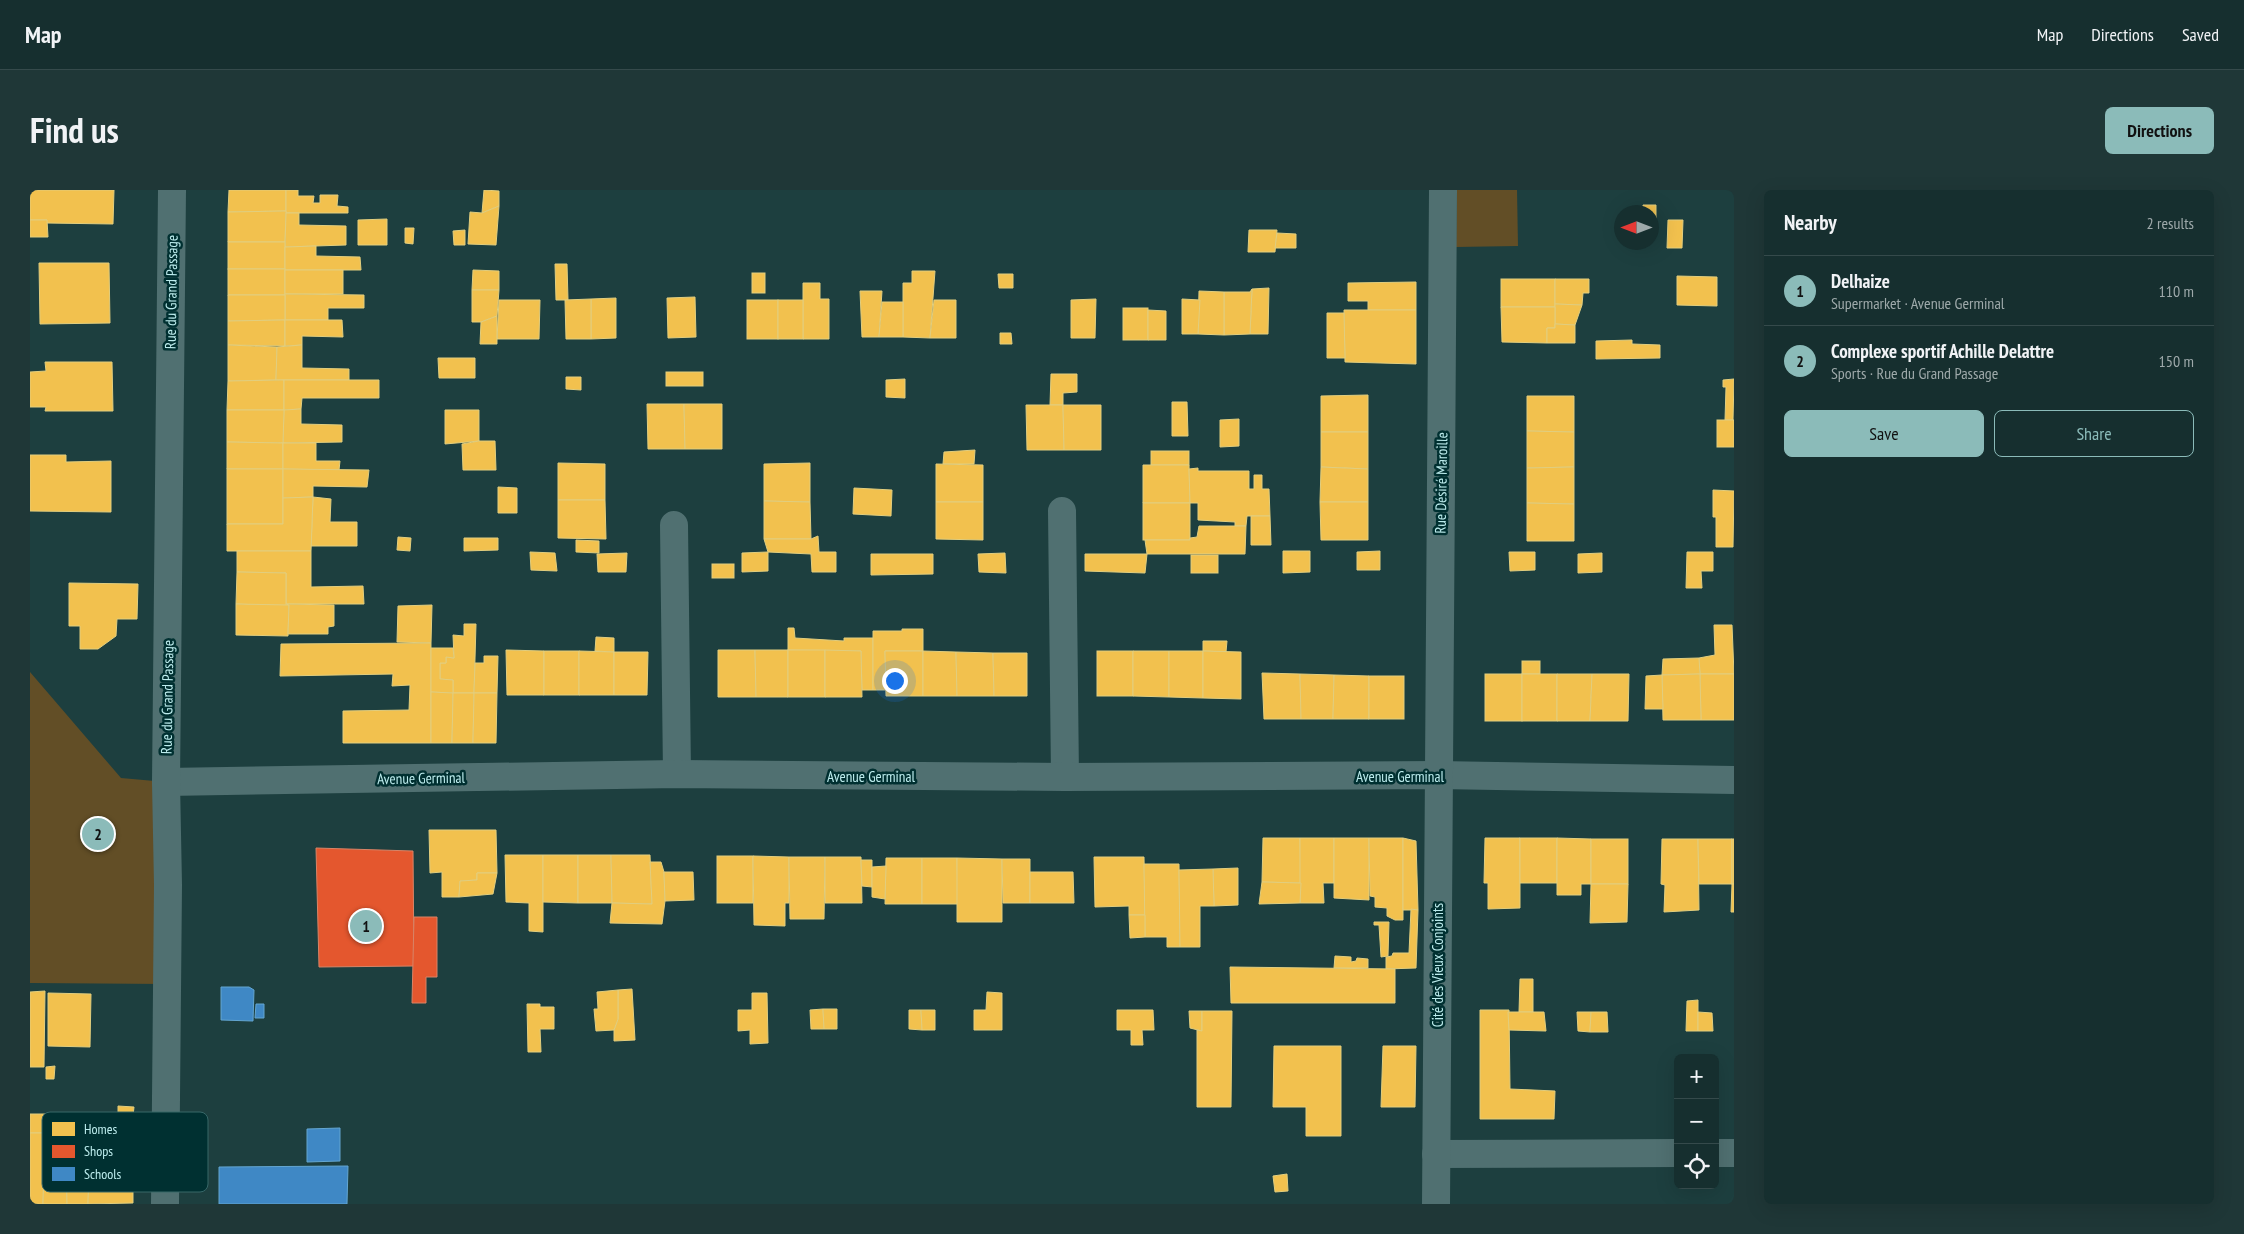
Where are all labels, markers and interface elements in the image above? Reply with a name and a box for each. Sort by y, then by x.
text: Map [25,19,62,50]
text: Map [2037,23,2063,46]
text: Directions [2091,23,2154,46]
text: Saved [2182,23,2219,46]
text: Find us [30,107,119,153]
button: Directions [2105,107,2214,154]
north arrow [1614,205,1659,250]
text: Nearby [1784,209,1837,236]
text: 2 results [2147,213,2194,233]
street label: Rue du Grand Passage [161,235,181,349]
text: Delhaize [1831,269,1890,293]
text: 1 [1796,281,1804,301]
text: 110 m [2159,281,2194,301]
text: Supermarket · Avenue Germinal [1831,293,2005,313]
text: Complexe sportif Achille Delattre [1831,339,2054,363]
text: 2 [1796,351,1804,371]
text: 150 m [2159,351,2194,371]
text: Sports · Rue du Grand Passage [1831,363,1998,383]
button: Save [1784,410,1984,457]
button: Share [1994,410,2194,457]
street label: Rue Désiré Maroille [1431,432,1451,534]
street label: Rue du Grand Passage [157,640,177,754]
your location [882,668,908,694]
street label: Avenue Germinal [827,767,915,786]
street label: Avenue Germinal [1356,767,1444,786]
street label: Avenue Germinal [377,768,466,788]
pin: 2 [82,815,114,853]
street label: Cité des Vieux Conjoints [1428,903,1447,1027]
pin: 1 [350,907,382,945]
map controls [1674,1054,1719,1189]
button: + [1674,1054,1719,1099]
button: − [1674,1099,1719,1144]
legend [42,1112,208,1192]
text: Homes [84,1120,117,1138]
text: Shops [84,1142,113,1160]
button: locate [1674,1144,1719,1189]
text: Schools [84,1165,121,1183]

